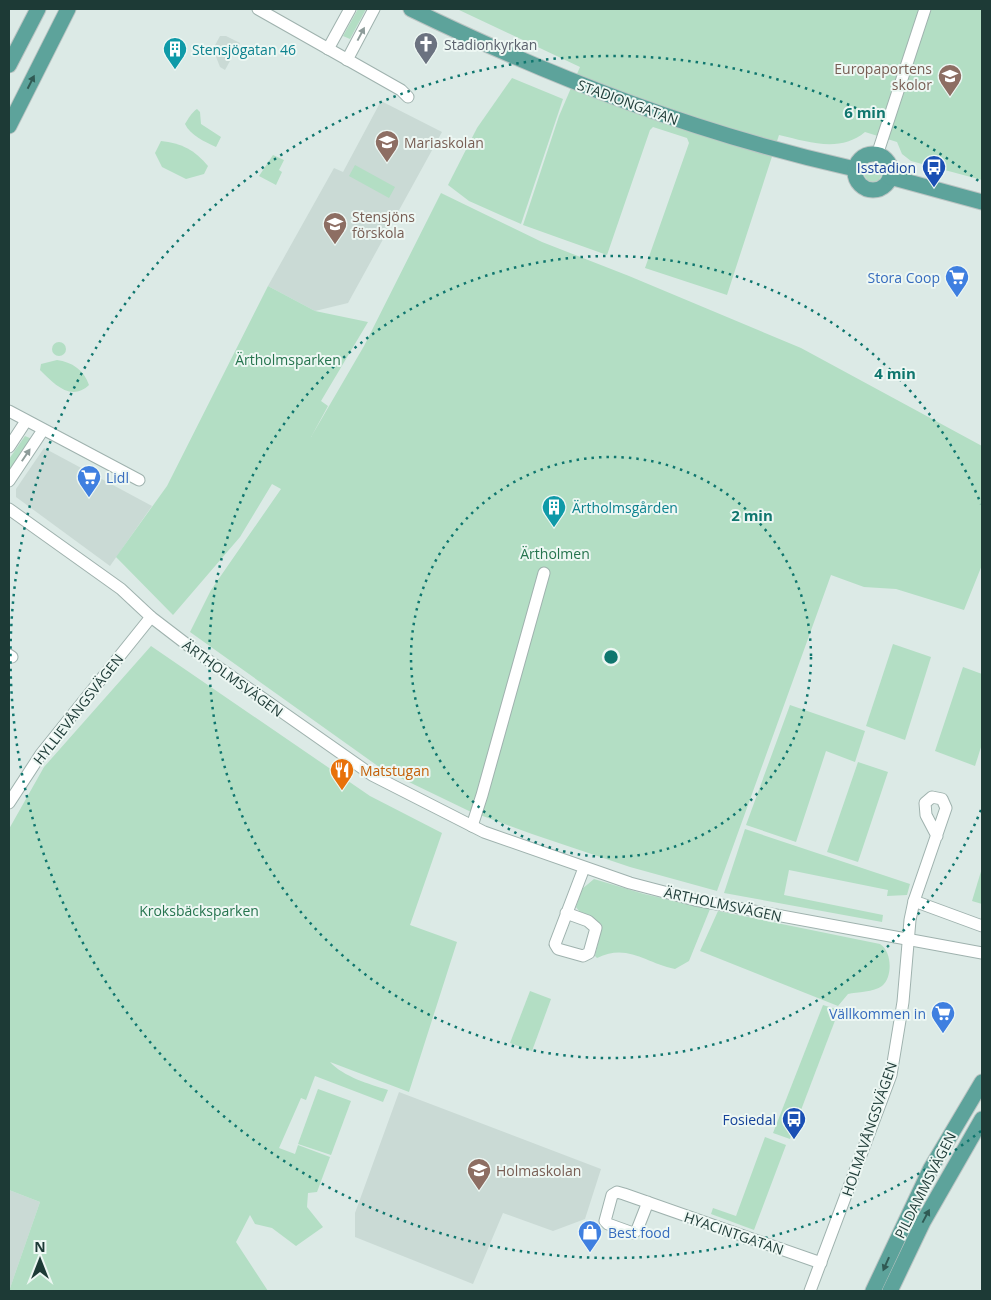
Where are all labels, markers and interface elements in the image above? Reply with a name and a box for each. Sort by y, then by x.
one-way arrow [357,27,365,41]
church icon: Stadionkyrkan [413,31,439,65]
place label: Stadionkyrkan [444,35,537,54]
building icon: Stensjögatan 46 [162,36,188,70]
place label: Stensjögatan 46 [192,40,296,59]
place label: Europaportens skolor [834,59,932,94]
school or university icon: Europaportens skolor [937,63,963,97]
one-way arrow [27,75,35,90]
street label: STADIONGATAN [575,75,681,129]
text: 6 min [844,102,886,122]
school or university icon: Mariaskolan [374,129,400,163]
place label: Mariaskolan [404,133,484,152]
bus stop icon: Isstadion [921,154,947,188]
place label: Isstadion [857,158,916,177]
place label: Stensjöns förskola [352,207,415,242]
school or university icon: Stensjöns förskola [322,211,348,245]
supermarket icon: Stora Coop [944,264,970,298]
place label: Stora Coop [868,268,940,287]
park label: Ärtholmsparken [235,350,341,369]
text: 4 min [874,363,916,383]
one-way arrow [21,449,31,462]
supermarket icon: Lidl [76,464,102,498]
place label: Lidl [106,468,129,487]
building icon: Ärtholmsgården [541,494,567,528]
place label: Ärtholmsgården [572,498,678,517]
text: 2 min [731,505,773,525]
park label: Ärtholmen [520,544,590,563]
street label: ÄRTHOLMSVÄGEN [179,635,287,721]
centre of rings [602,648,620,666]
street label: HYLLIEVÅNGSVÄGEN [29,650,127,768]
restaurant icon: Matstugan [329,757,355,791]
place label: Matstugan [360,761,430,780]
street label: ÄRTHOLMSVÄGEN [662,882,784,926]
park label: Kroksbäcksparken [139,901,259,920]
supermarket icon: Vällkommen in [930,1000,956,1034]
place label: Vällkommen in [829,1004,926,1023]
street label: HOLMAVÅNGSVÄGEN [837,1059,901,1199]
bus stop icon: Fosiedal [781,1106,807,1140]
place label: Fosiedal [722,1110,776,1129]
street label: PILDAMMSVÄGEN [890,1128,960,1242]
school or university icon: Holmaskolan [466,1157,492,1191]
place label: Holmaskolan [496,1161,581,1180]
street label: HYACINTGATAN [682,1207,786,1259]
one-way arrow [922,1209,930,1223]
shop icon: Best food [577,1219,603,1253]
place label: Best food [608,1223,670,1242]
north arrow [15,1235,65,1285]
text: N [34,1237,46,1256]
one-way arrow [881,1257,889,1271]

